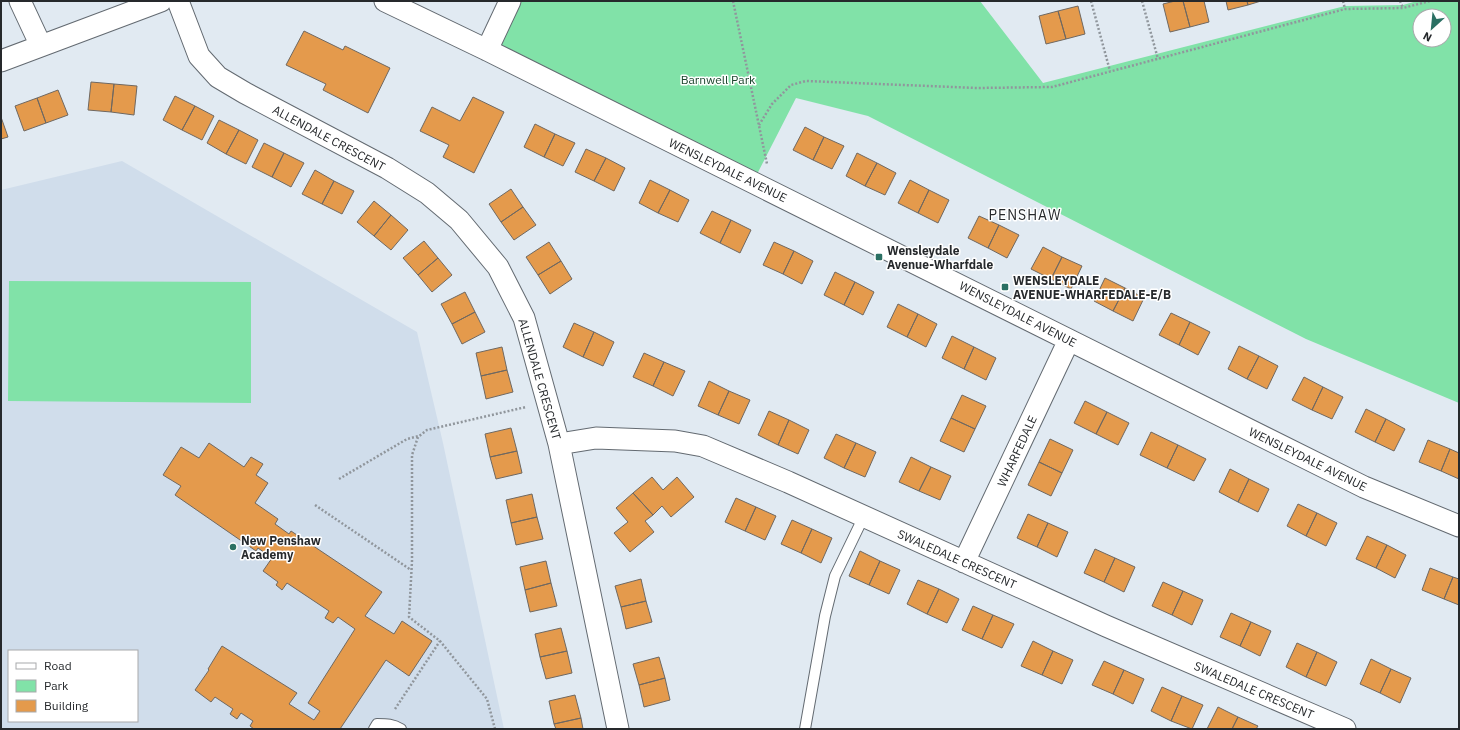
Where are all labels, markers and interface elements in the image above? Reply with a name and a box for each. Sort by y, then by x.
north arrow [1412,8,1452,48]
text: N [1421,29,1434,45]
park label: Barnwell Park [681,72,756,87]
street label: ALLENDALE CRESCENT [270,102,388,174]
street label: WENSLEYDALE AVENUE [666,135,790,205]
district label: PENSHAW [989,206,1061,224]
place label: Wensleydale Avenue-Wharfdale [887,243,994,272]
marker: Wensleydale Avenue-Wharfdale [874,252,884,262]
place label: WENSLEYDALE AVENUE-WHARFEDALE-E/B [1013,273,1171,302]
street label: WENSLEYDALE AVENUE [957,278,1079,350]
marker: WENSLEYDALE AVENUE-WHARFEDALE-E/B [1000,282,1010,292]
street label: ALLENDALE CRESCENT [515,317,565,442]
street label: WHARFEDALE [994,413,1040,489]
street label: WENSLEYDALE AVENUE [1246,424,1370,494]
street label: SWALEDALE CRESCENT [895,526,1019,592]
place label: New Penshaw Academy [241,533,321,562]
marker: New Penshaw Academy [228,542,238,552]
legend [8,650,138,722]
text: Road [44,658,72,673]
street label: SWALEDALE CRESCENT [1192,658,1316,722]
text: Park [44,678,69,693]
text: Building [44,698,89,713]

